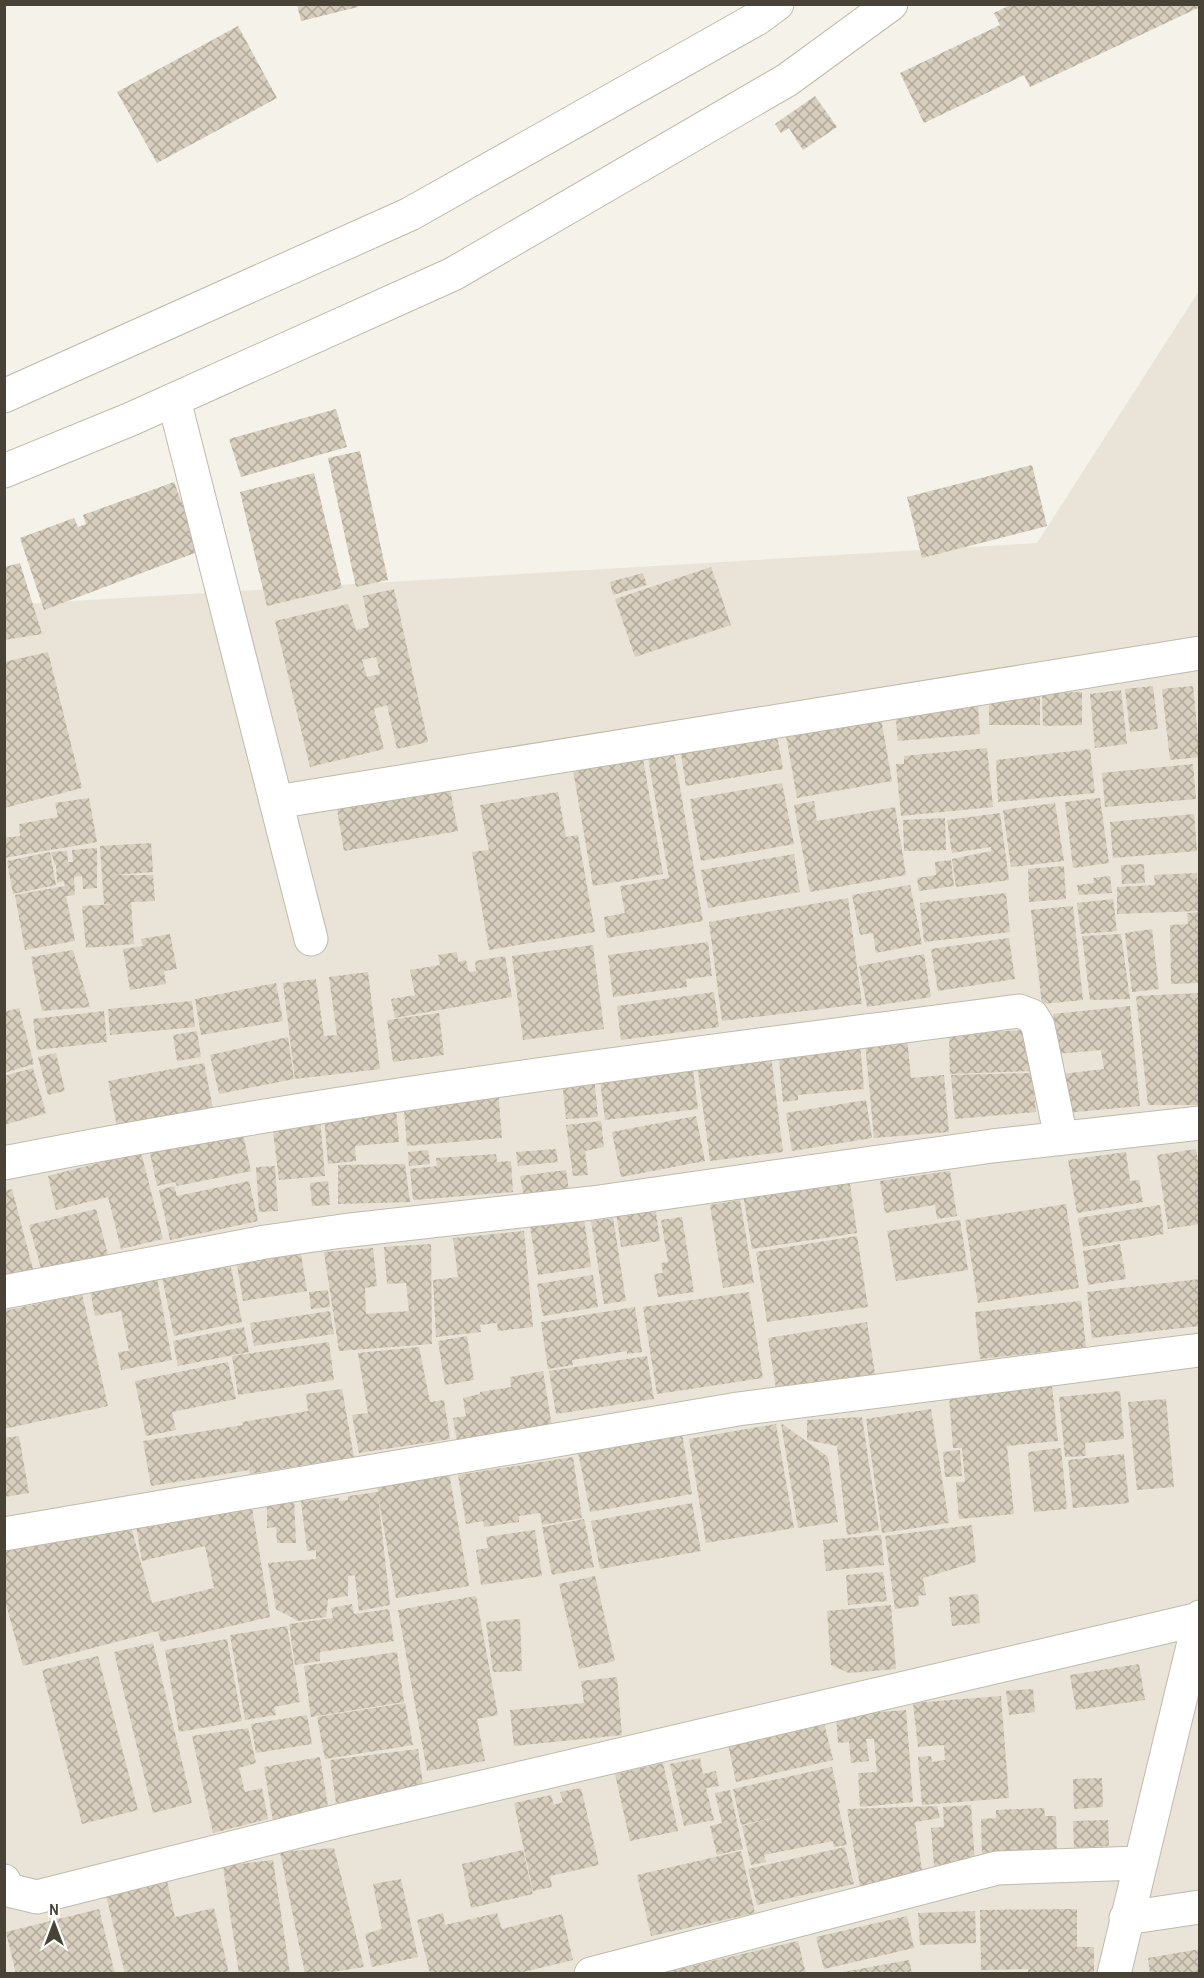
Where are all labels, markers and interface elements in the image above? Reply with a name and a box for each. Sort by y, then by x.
north arrow [24,1894,84,1954]
text: N [49,1898,59,1920]

